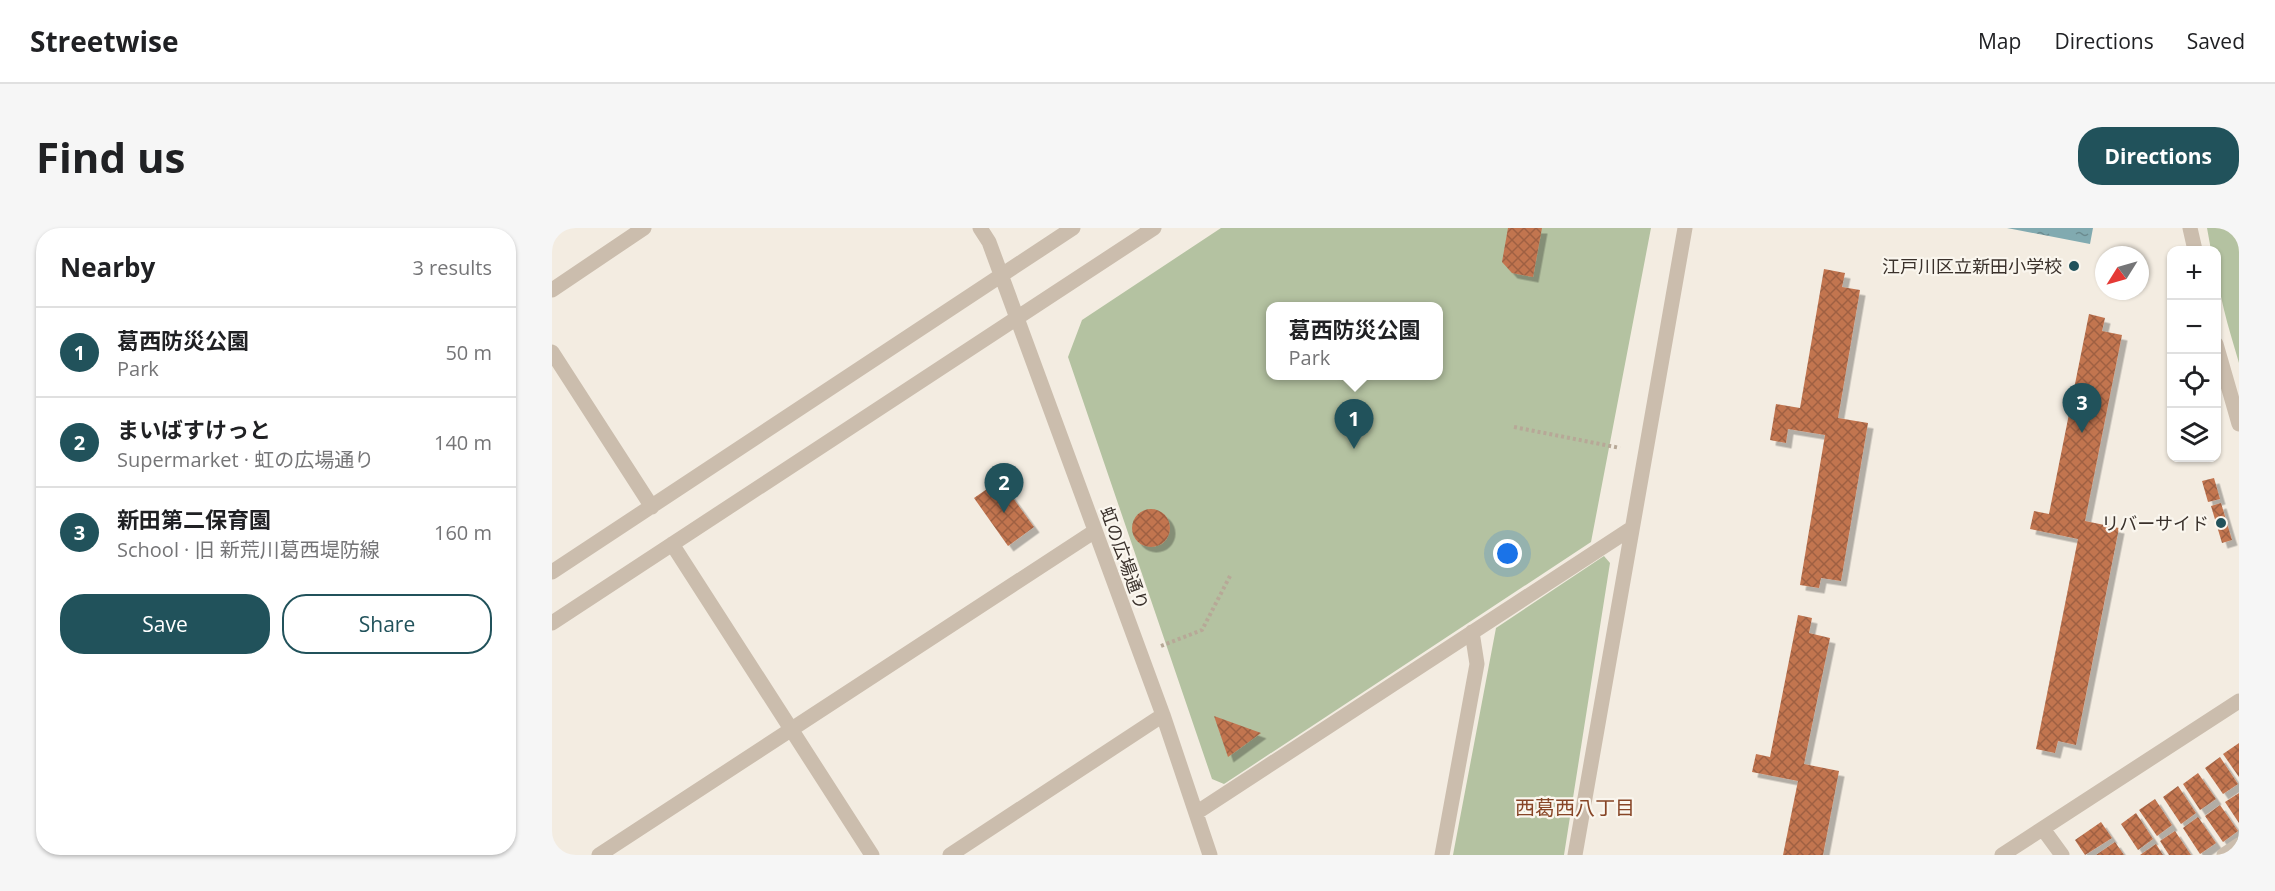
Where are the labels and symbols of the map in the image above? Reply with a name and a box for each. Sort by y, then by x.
north arrow [2095,246,2149,300]
place label: 江戸川区立新田小学校 [1882,254,2062,278]
marker: 江戸川区立新田小学校 [2067,259,2081,273]
pin: 3 [2062,384,2102,433]
pin: 1 [1334,400,1374,449]
pin: 2 [984,464,1024,513]
street label: 虹の広場通り [1095,503,1155,613]
place label: リバーサイド [2101,511,2209,535]
marker: リバーサイド [2214,516,2228,530]
your location [1493,539,1522,568]
district label: 西葛西八丁目 [1515,794,1635,821]

